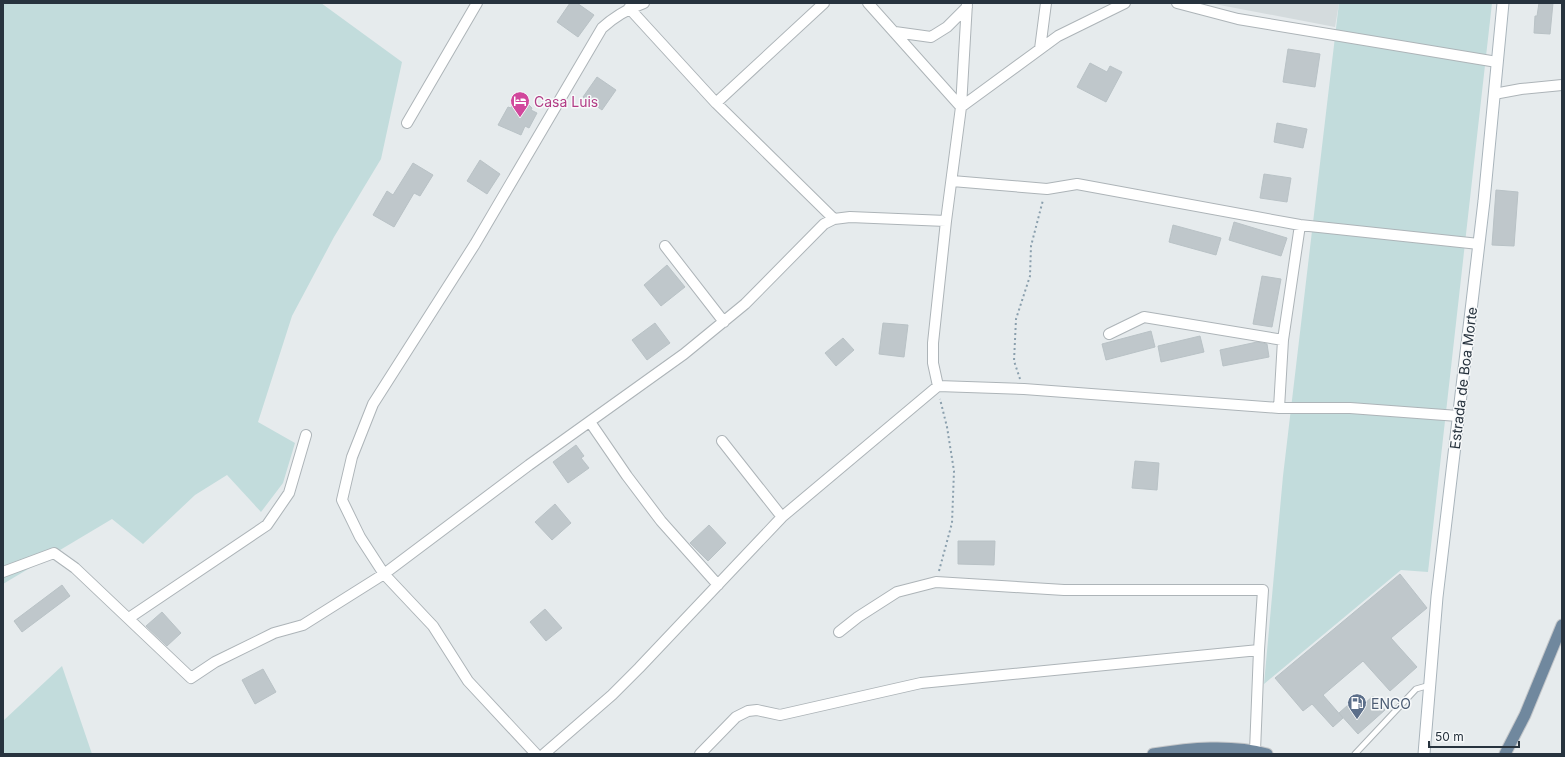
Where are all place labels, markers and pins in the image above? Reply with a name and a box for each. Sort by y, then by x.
hotel icon: Casa Luis [509,90,531,118]
place label: Casa Luis [534,93,598,110]
fuel station icon: ENCO [1346,692,1368,720]
place label: ENCO [1371,695,1411,712]

